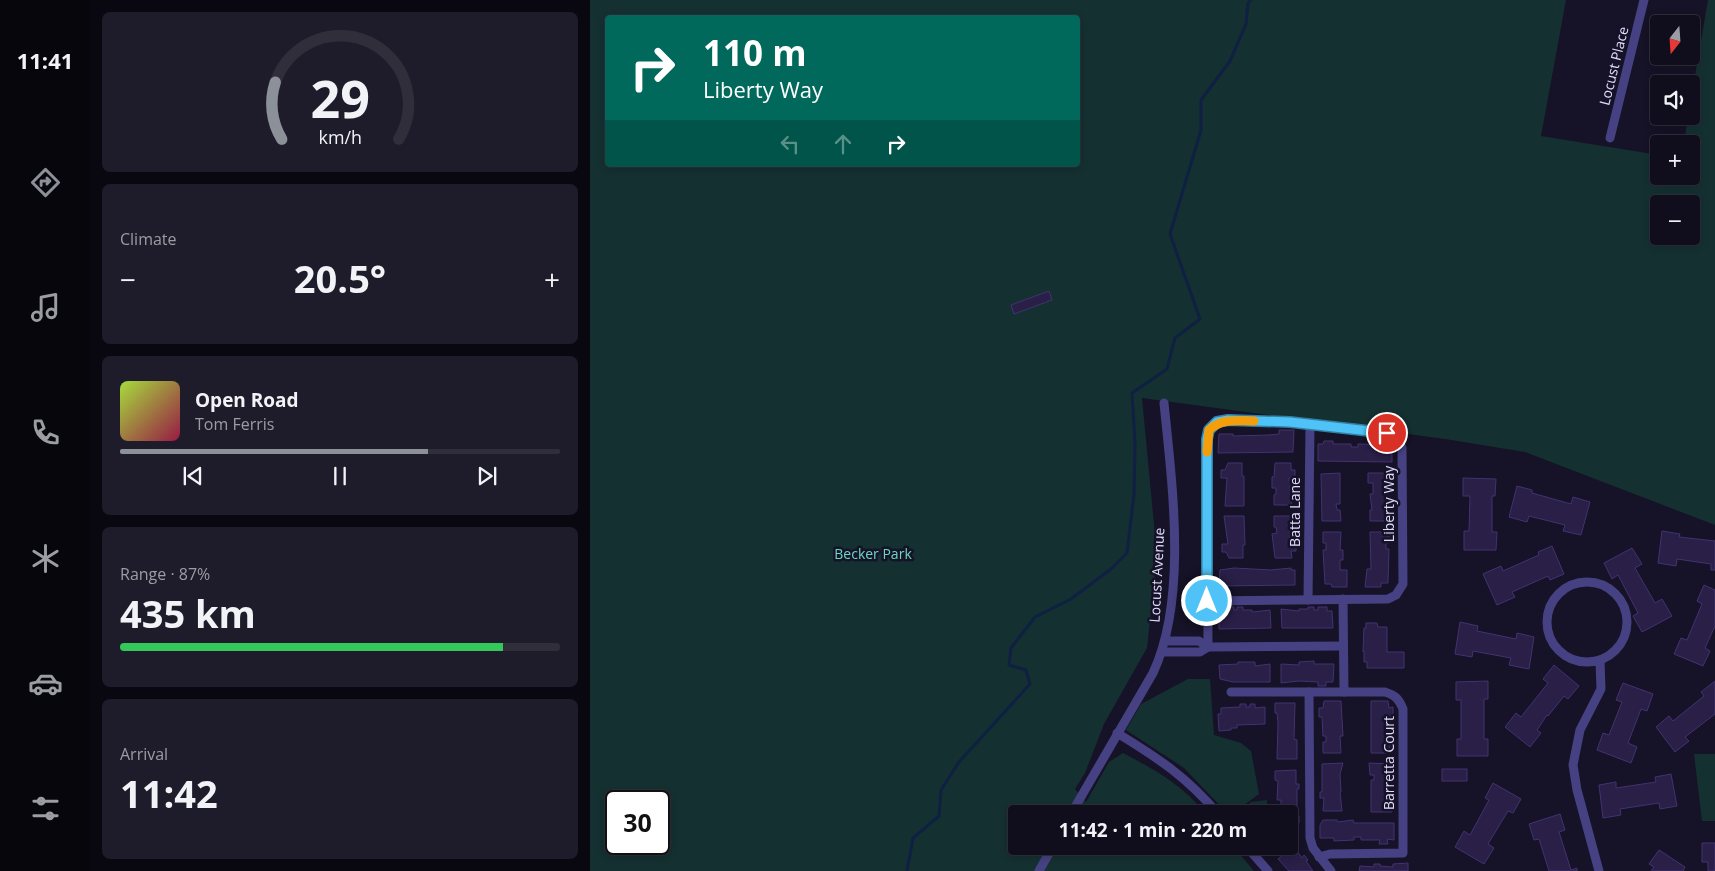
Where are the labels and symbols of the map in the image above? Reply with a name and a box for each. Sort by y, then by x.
north arrow [1650,15,1700,65]
street label: Locust Place [1595,24,1633,107]
pin [1366,412,1408,454]
street label: Liberty Way [1379,465,1398,542]
street label: Batta Lane [1285,477,1304,547]
street label: Locust Avenue [1145,527,1168,623]
park label: Becker Park [834,544,912,563]
position arrow [1180,574,1232,626]
street label: Barretta Court [1379,716,1398,810]
speed limit sign: 30 [605,790,670,855]

